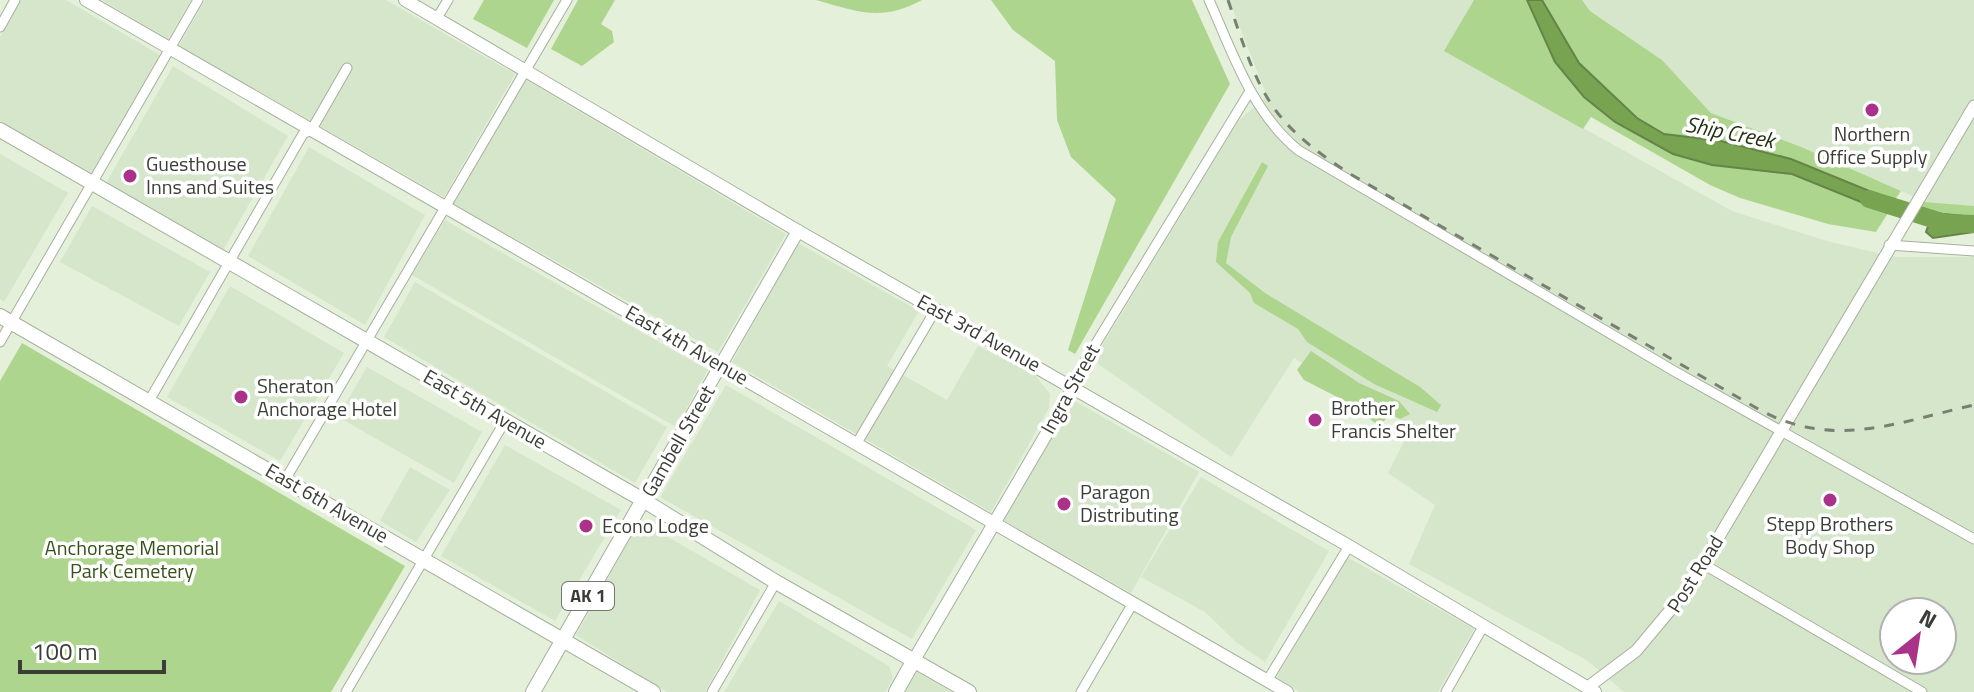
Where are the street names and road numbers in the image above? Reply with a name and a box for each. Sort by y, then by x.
street label: East 3rd Avenue [912,286,1047,379]
street label: East 4th Avenue [620,297,755,392]
street label: Ingra Street [1032,338,1107,439]
street label: East 5th Avenue [418,361,553,456]
street label: Gambell Street [633,379,722,503]
street label: East 6th Avenue [260,455,395,550]
street label: Post Road [1659,529,1731,619]
road number: AK 1 [562,582,614,610]

